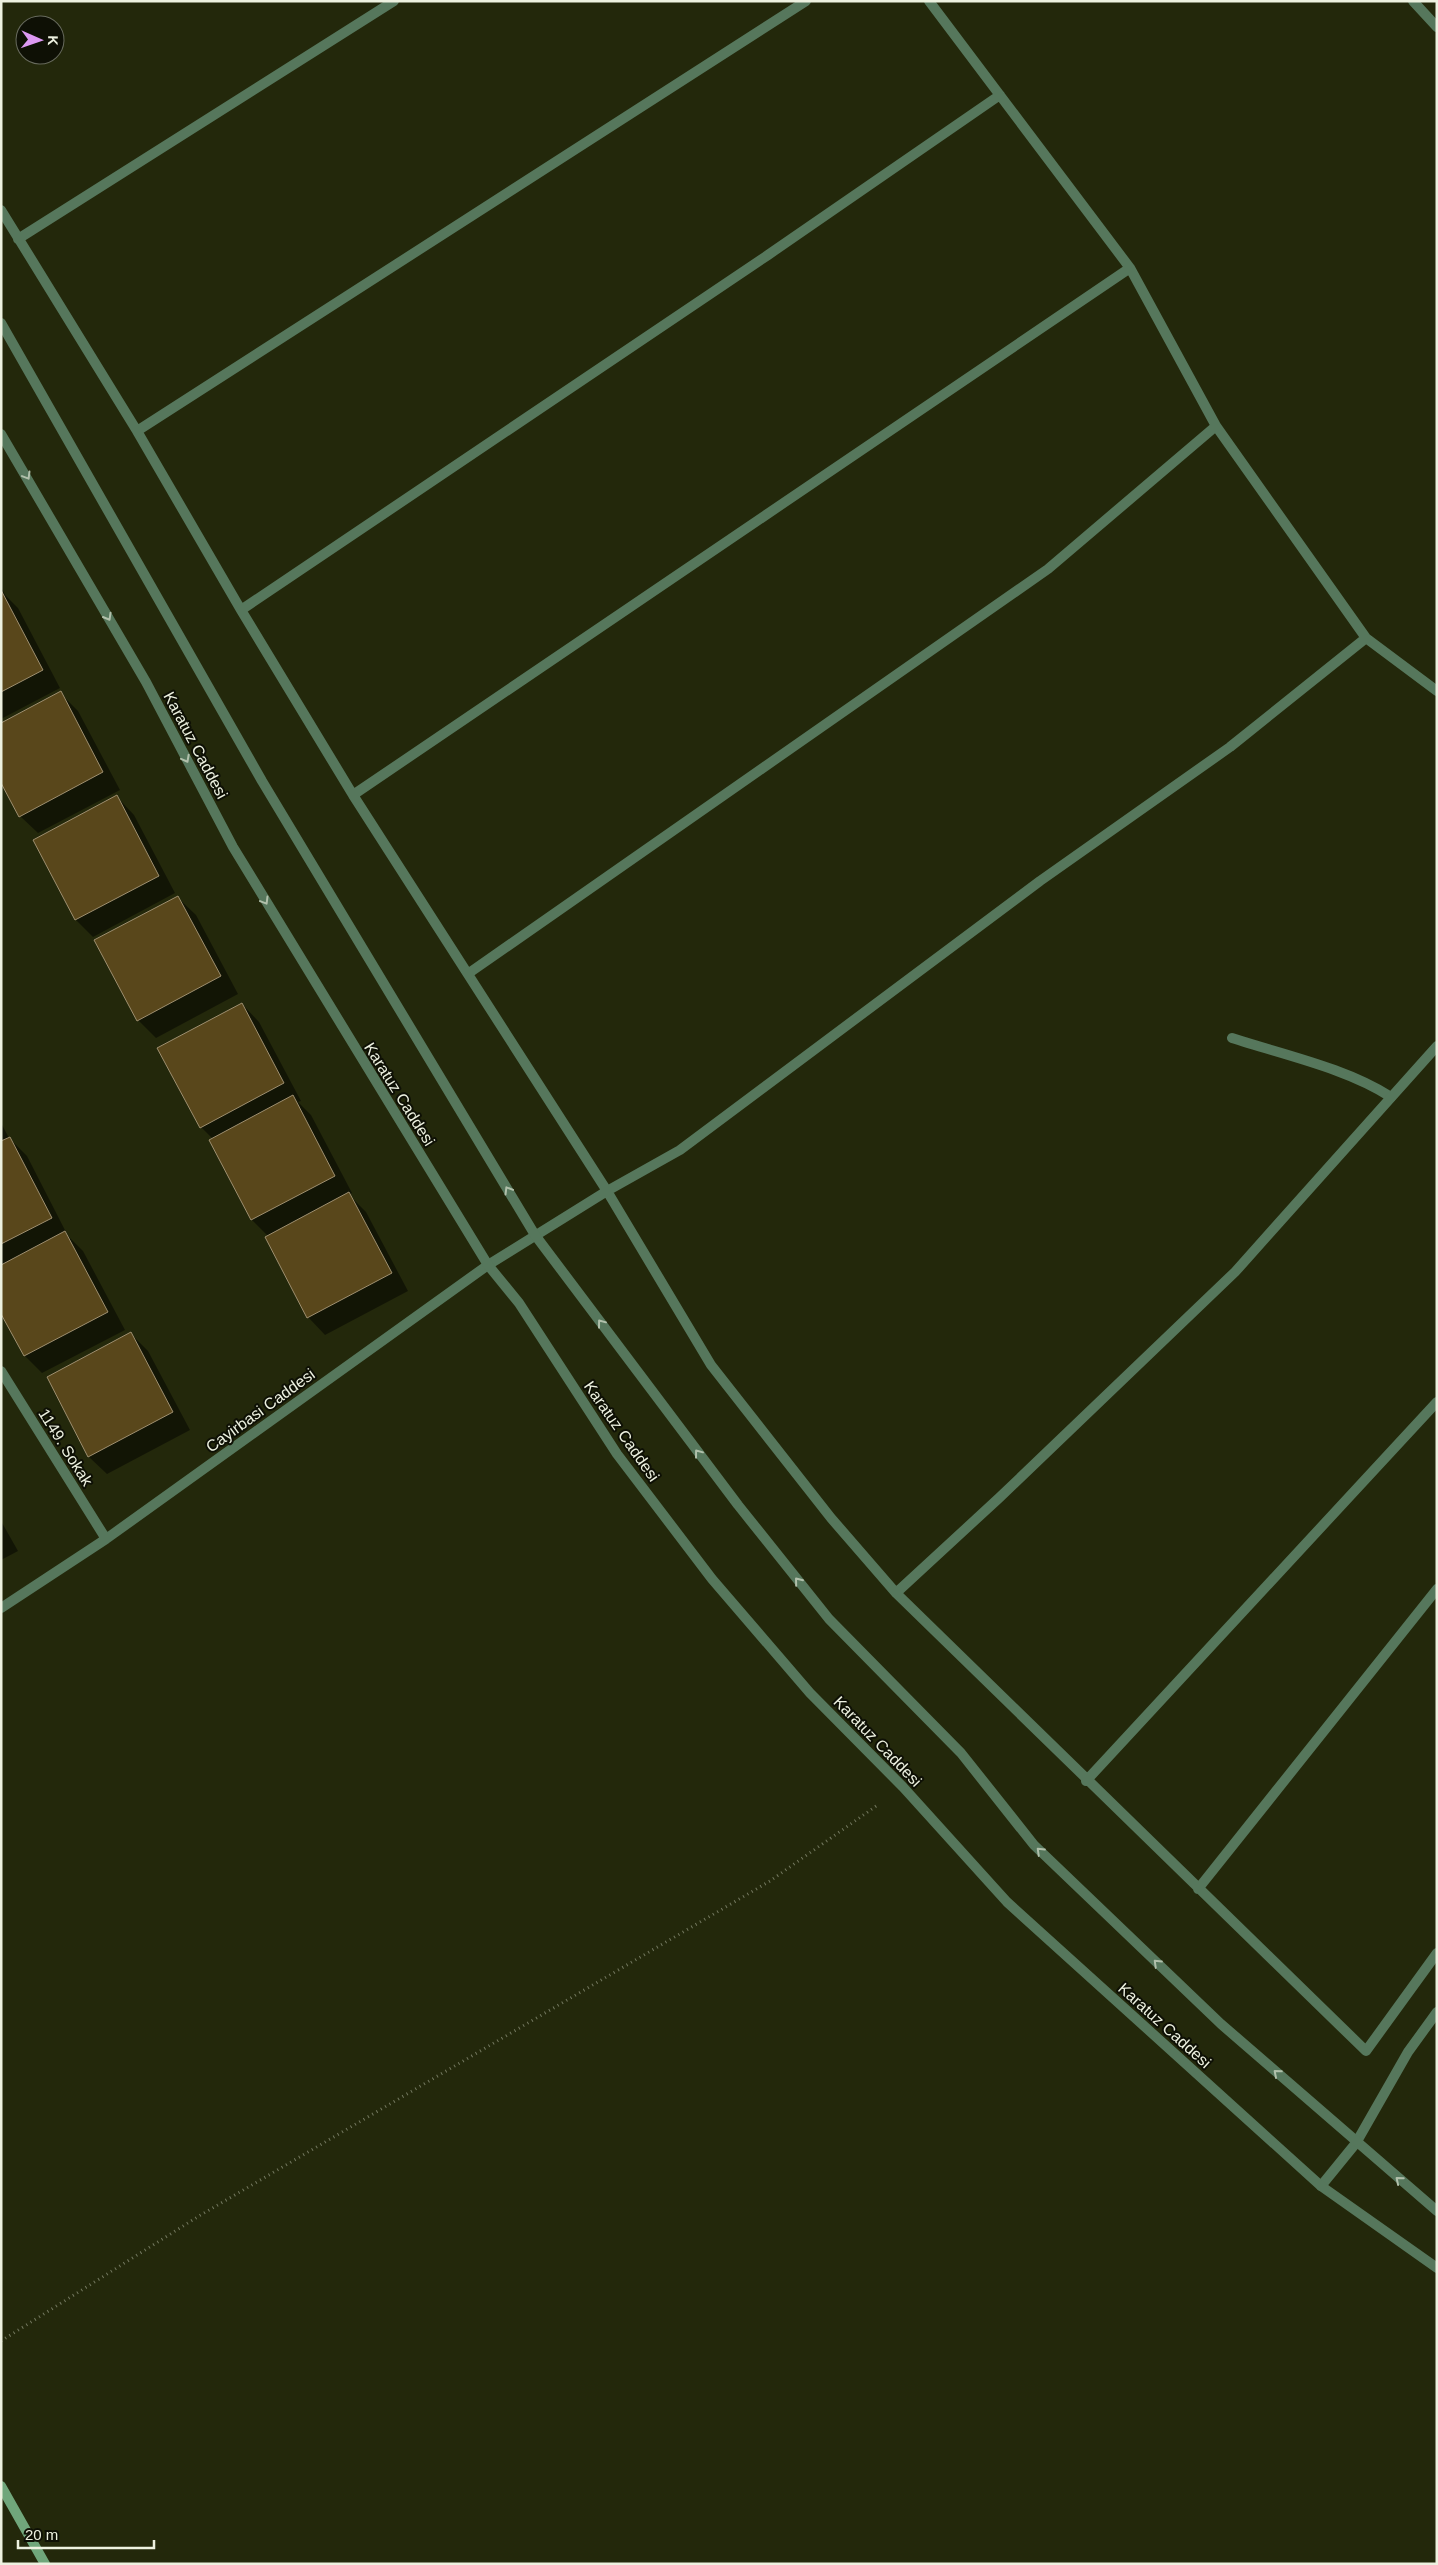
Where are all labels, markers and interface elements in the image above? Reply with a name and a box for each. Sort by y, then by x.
north arrow [15,15,65,65]
text: K [45,35,61,46]
one-way arrow [20,470,30,479]
one-way arrow [102,611,112,620]
street label: Karatuz Caddesi [160,689,231,801]
one-way arrow [180,754,190,763]
one-way arrow [259,895,269,904]
street label: Karatuz Caddesi [361,1040,438,1149]
one-way arrow [504,1186,514,1195]
one-way arrow [598,1319,607,1329]
street label: Cayirbasi Caddesi [203,1365,318,1455]
street label: Karatuz Caddesi [581,1378,662,1485]
street label: 1149. Sokak [35,1406,97,1490]
one-way arrow [696,1450,704,1459]
one-way arrow [796,1578,804,1587]
street label: Karatuz Caddesi [830,1693,925,1790]
one-way arrow [1036,1848,1045,1857]
one-way arrow [1154,1960,1163,1969]
street label: Karatuz Caddesi [1115,1979,1214,2071]
one-way arrow [1273,2070,1282,2079]
one-way arrow [1396,2176,1405,2185]
scale bar [18,2518,154,2550]
text: 20 m [25,2526,58,2543]

